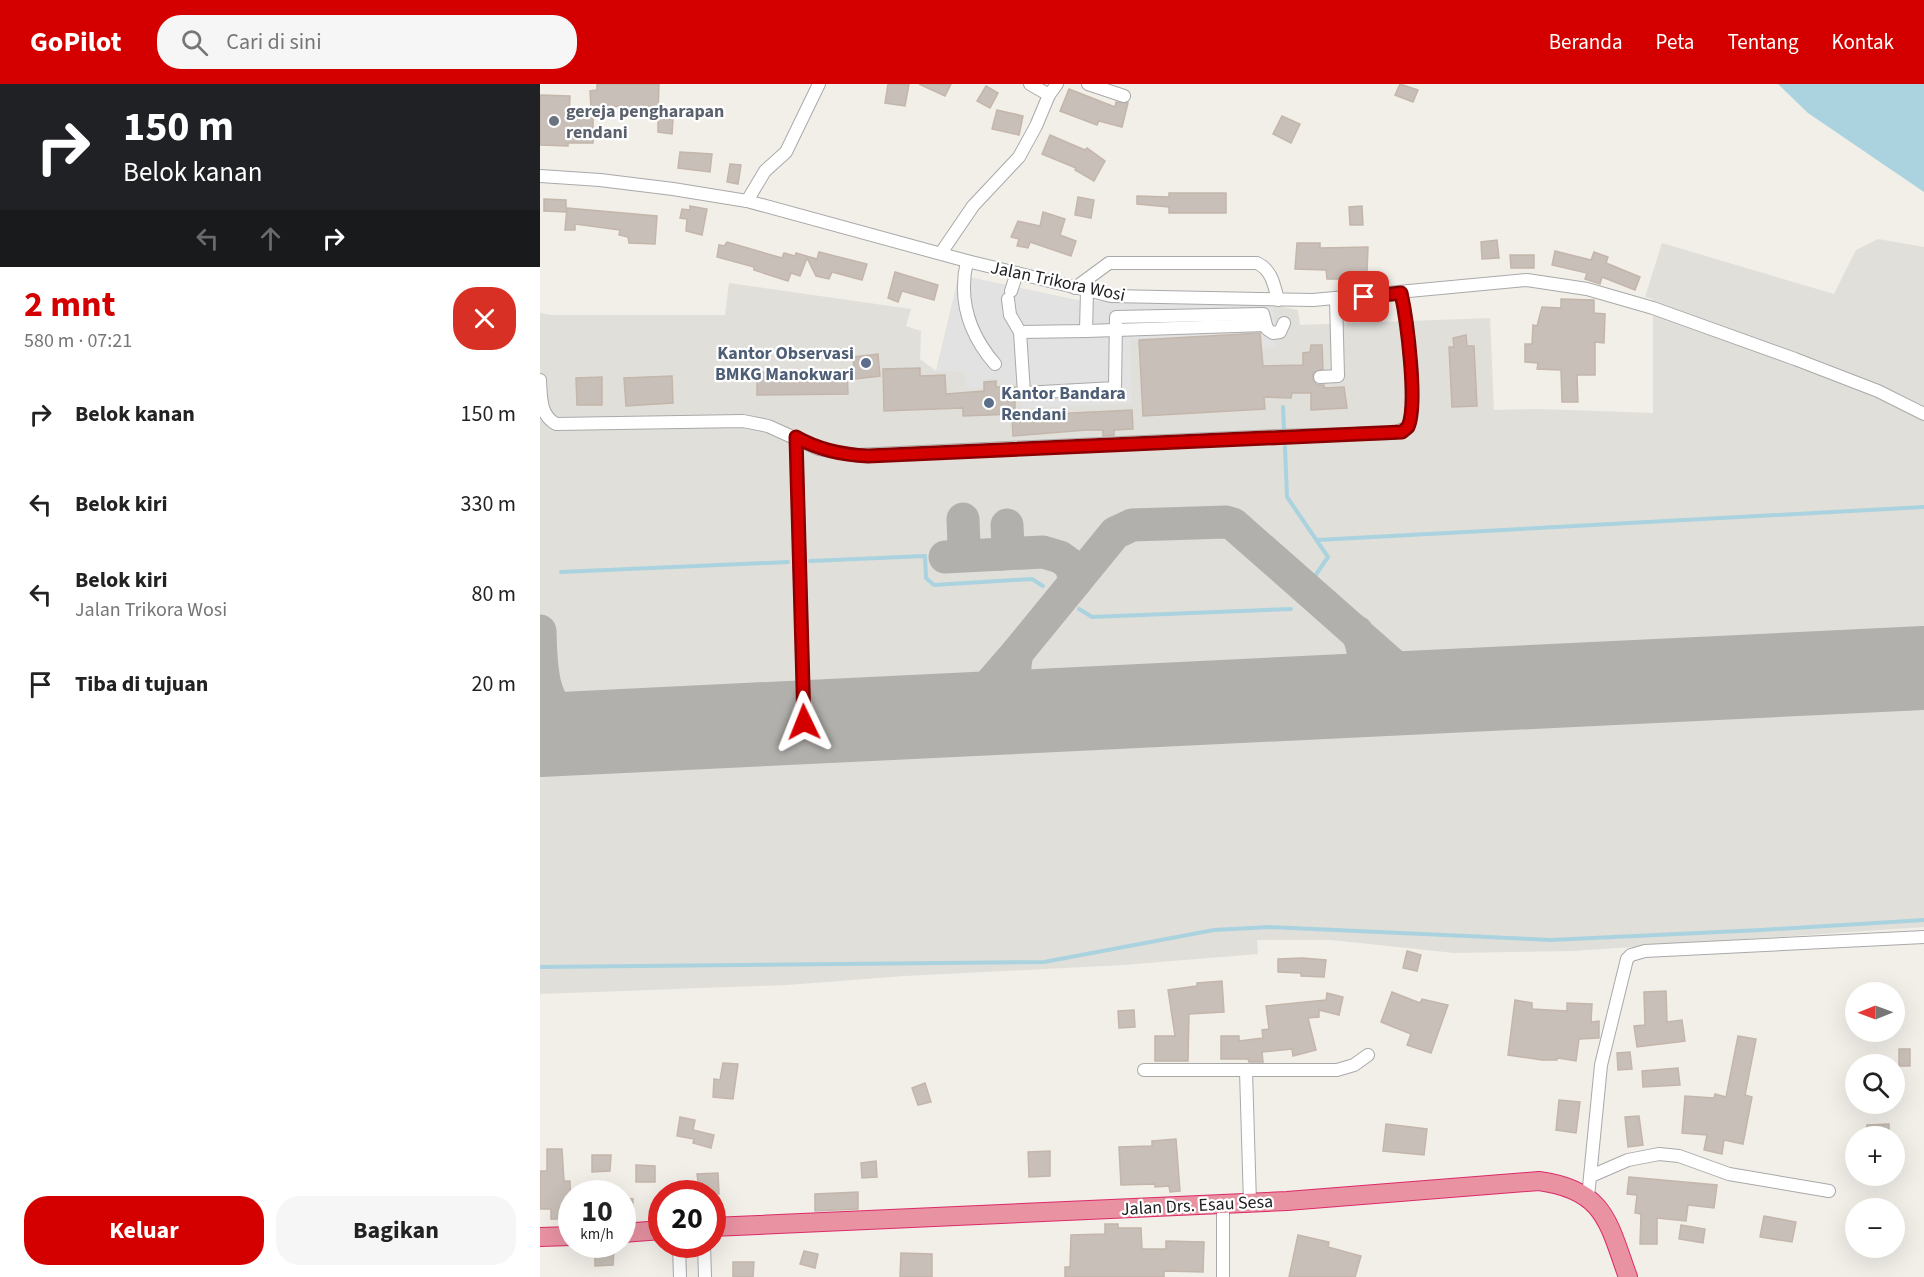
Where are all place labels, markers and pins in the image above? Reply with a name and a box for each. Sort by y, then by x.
place label: gereja pengharapan rendani [566,99,724,145]
marker: gereja pengharapan rendani [547,114,561,128]
pin [1338,271,1389,322]
place label: Kantor Observasi BMKG Manokwari [715,341,854,387]
marker: Kantor Observasi BMKG Manokwari [859,356,873,370]
place label: Kantor Bandara Rendani [1001,381,1126,427]
marker: Kantor Bandara Rendani [982,396,996,410]

